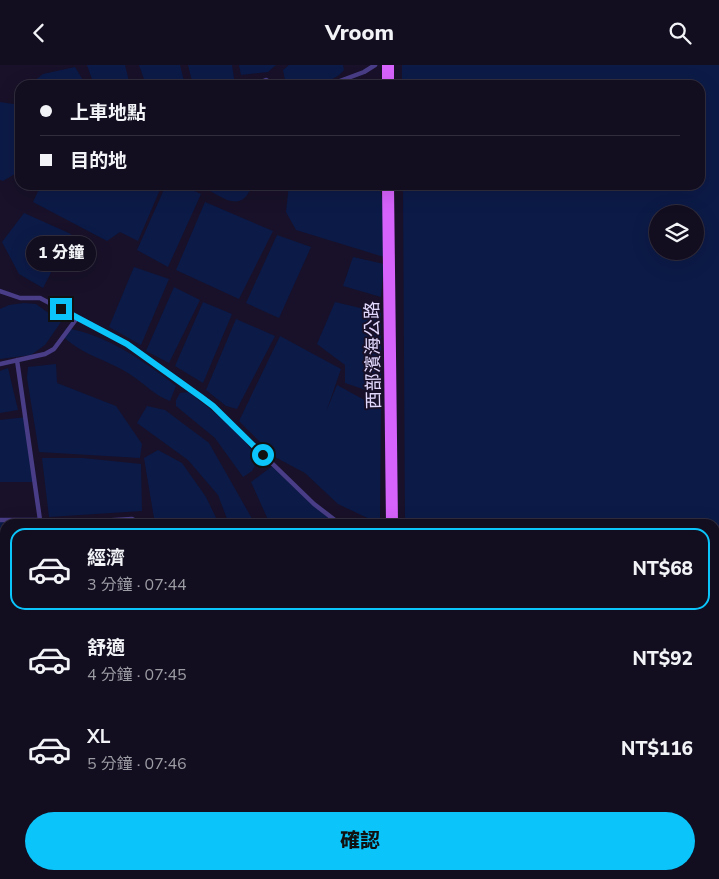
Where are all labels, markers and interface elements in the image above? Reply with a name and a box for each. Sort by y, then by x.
text: Vroom [325,18,394,48]
icon: back [25,19,53,47]
icon: search [666,19,694,47]
text: 上車地點 [70,100,146,126]
text: 目的地 [70,148,127,174]
map controls [649,205,704,260]
button: layers [649,205,704,260]
callout: 1 分鐘 [26,237,96,271]
text: 1 分鐘 [38,242,84,264]
route end [50,298,72,320]
street label: 西部濱海公路 [360,301,386,409]
route start [252,444,274,466]
text: 經濟 [87,545,125,571]
icon: car [27,547,72,592]
text: NT$68 [632,556,693,582]
text: 3 分鐘 · 07:44 [87,574,187,596]
text: 舒適 [87,635,125,661]
icon: car [27,637,72,682]
text: NT$92 [632,646,693,672]
text: 4 分鐘 · 07:45 [87,664,187,686]
text: XL [87,724,110,750]
icon: car [27,727,72,772]
text: NT$116 [621,736,693,762]
text: 5 分鐘 · 07:46 [87,753,187,775]
button: 確認 [25,812,695,870]

